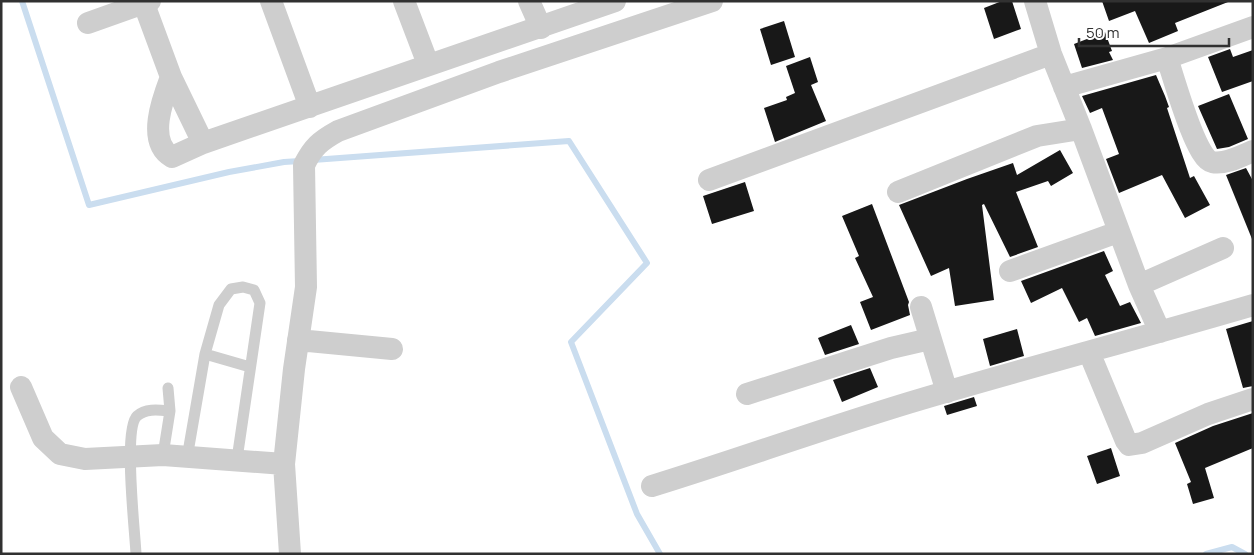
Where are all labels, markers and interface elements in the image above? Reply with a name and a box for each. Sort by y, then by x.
scale bar [1079,15,1229,47]
text: 50 m [1086,22,1120,43]

